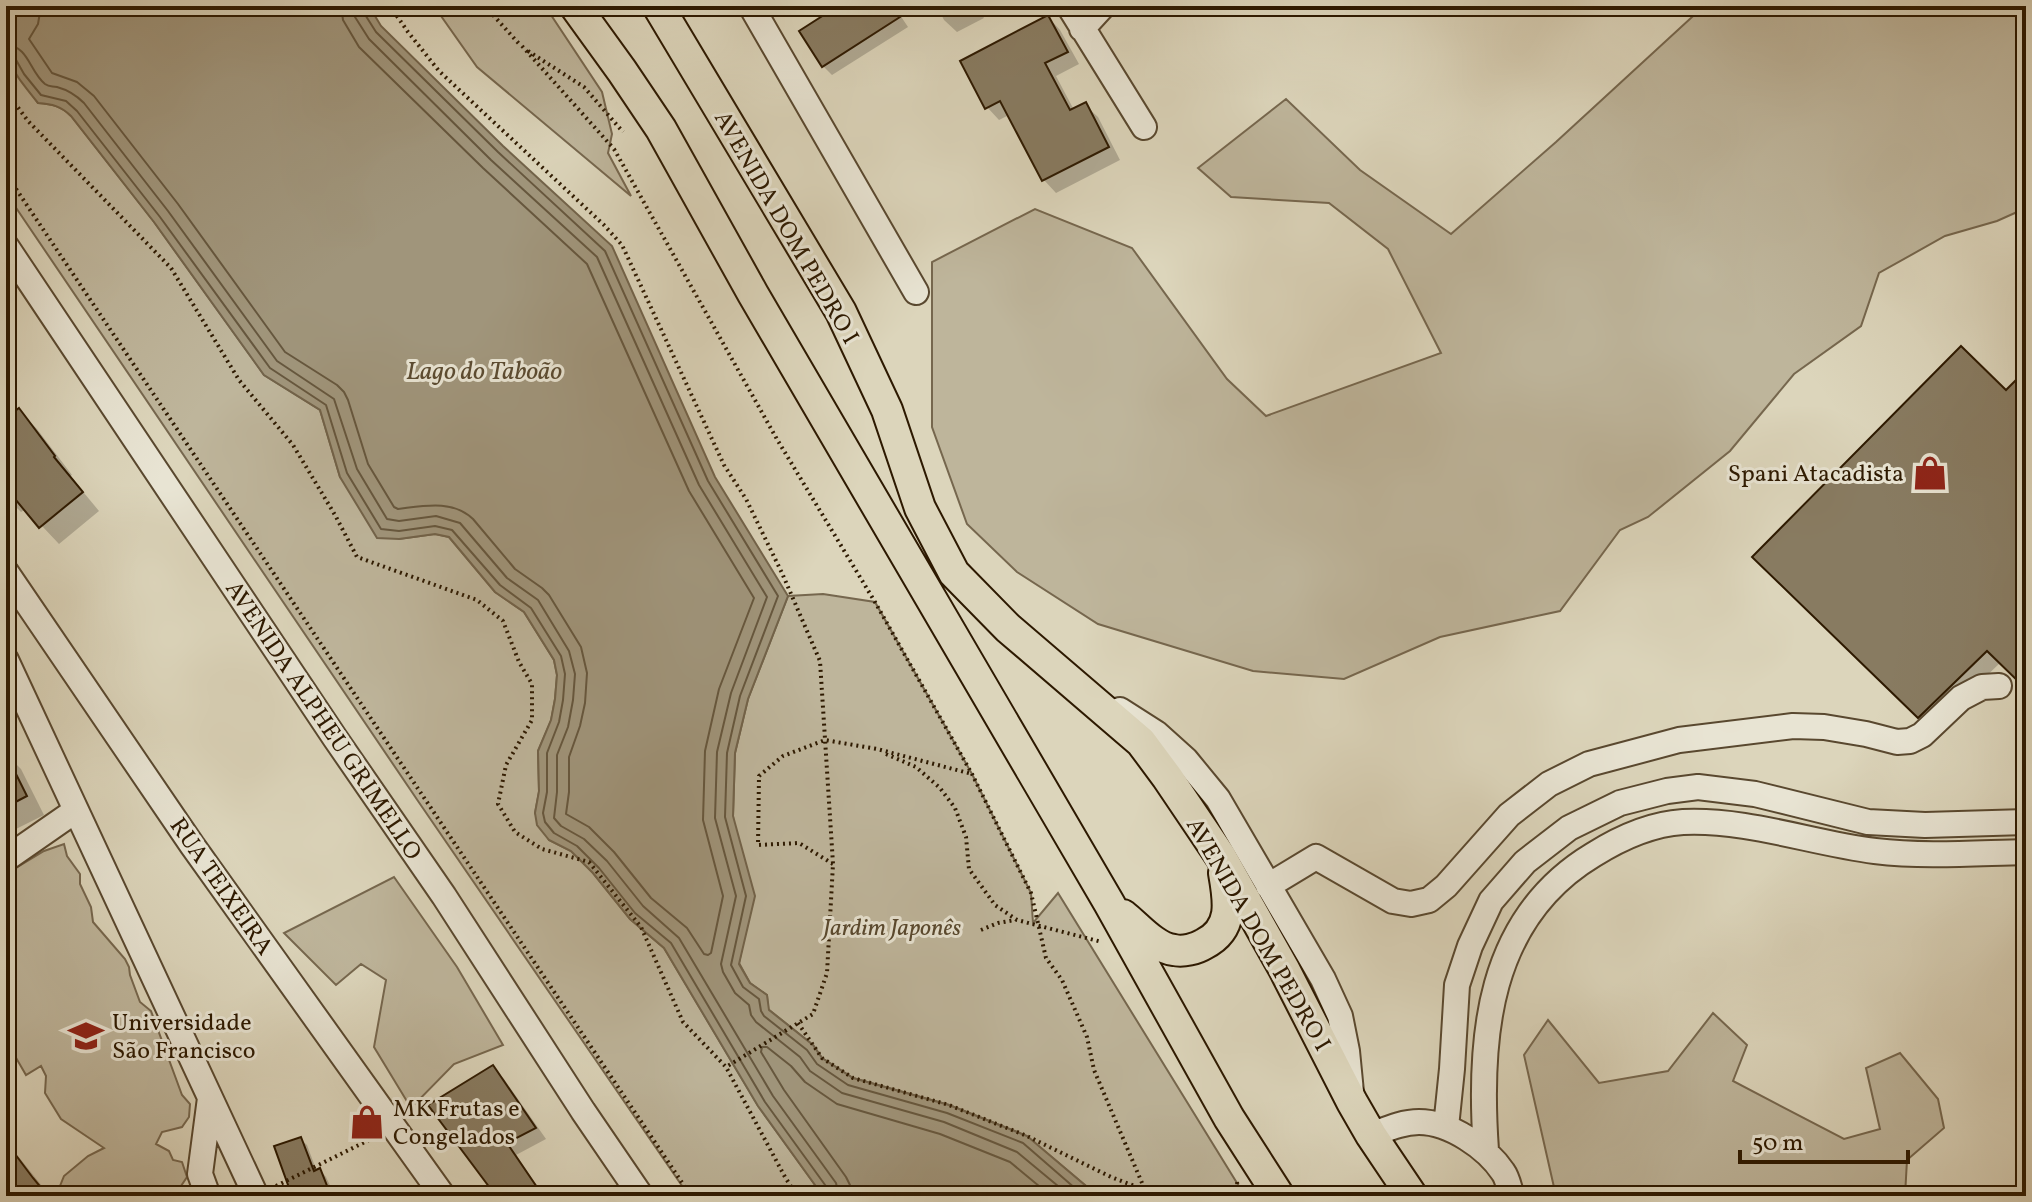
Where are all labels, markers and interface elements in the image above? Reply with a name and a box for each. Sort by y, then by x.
street label: AVENIDA DOM PEDRO I [704,105,866,351]
water label: Lago do Taboão [406,354,562,390]
shop icon: Spani Atacadista [1911,454,1949,492]
place label: Spani Atacadista [1728,458,1904,492]
street label: AVENIDA ALPHEU GRIMELLO [216,575,429,868]
street label: RUA TEIXEIRA [160,811,281,963]
street label: AVENIDA DOM PEDRO I [1176,812,1338,1058]
park label: Jardim Japonês [821,912,961,946]
place label: Universidade São Francisco [112,1007,256,1069]
school or university icon: Universidade São Francisco [67,1017,105,1055]
place label: MK Frutas e Congelados [393,1093,520,1155]
shop icon: MK Frutas e Congelados [348,1103,386,1141]
scale bar [1740,1114,1908,1164]
text: 50 m [1752,1127,1804,1161]

